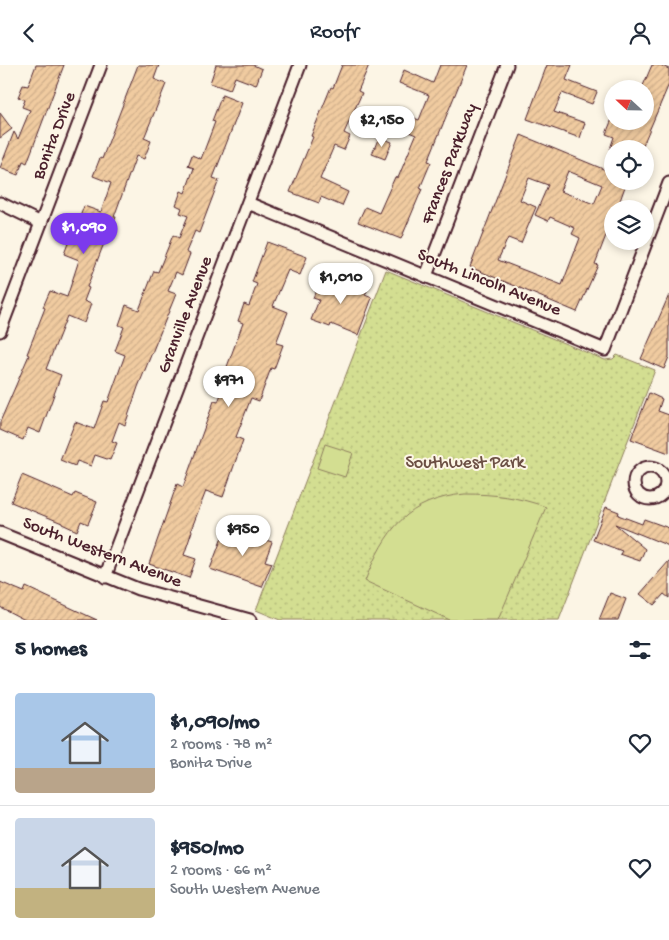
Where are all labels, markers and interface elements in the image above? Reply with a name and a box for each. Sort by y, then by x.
icon: back [15,19,43,47]
icon: person [626,19,654,47]
text: Roofr [310,20,359,46]
north arrow [604,80,654,130]
map controls [604,80,654,250]
street label: Bonita Drive [28,89,82,184]
street label: Frances Parkway [417,101,483,228]
pin: $2,150 [341,106,423,148]
text: $2,150 [360,112,404,131]
button: locate [604,140,654,190]
button: layers [604,200,654,250]
pin: $1,090 [43,213,125,255]
text: $1,090 [62,219,106,238]
street label: South Lincoln Avenue [414,245,564,322]
street label: Granville Avenue [154,253,218,377]
pin: $1,010 [300,263,382,305]
text: $1,010 [319,269,363,288]
pin: $971 [199,365,259,408]
text: $971 [214,372,244,391]
park label: Southwest Park [406,453,526,474]
street label: South Western Avenue [20,513,185,593]
pin: $950 [213,515,273,557]
text: $950 [227,521,259,540]
icon: filters [626,636,654,664]
text: 5 homes [15,638,87,663]
text: $1,090/mo [170,711,260,736]
icon: home [55,713,115,773]
icon: heart [626,729,654,757]
text: 2 rooms · 78 m² [170,736,272,755]
text: Bonita Drive [170,755,252,774]
text: $950/mo [170,837,244,862]
icon: home [55,838,115,898]
icon: heart [626,854,654,882]
text: 2 rooms · 66 m² [170,862,271,881]
text: South Western Avenue [170,881,320,900]

